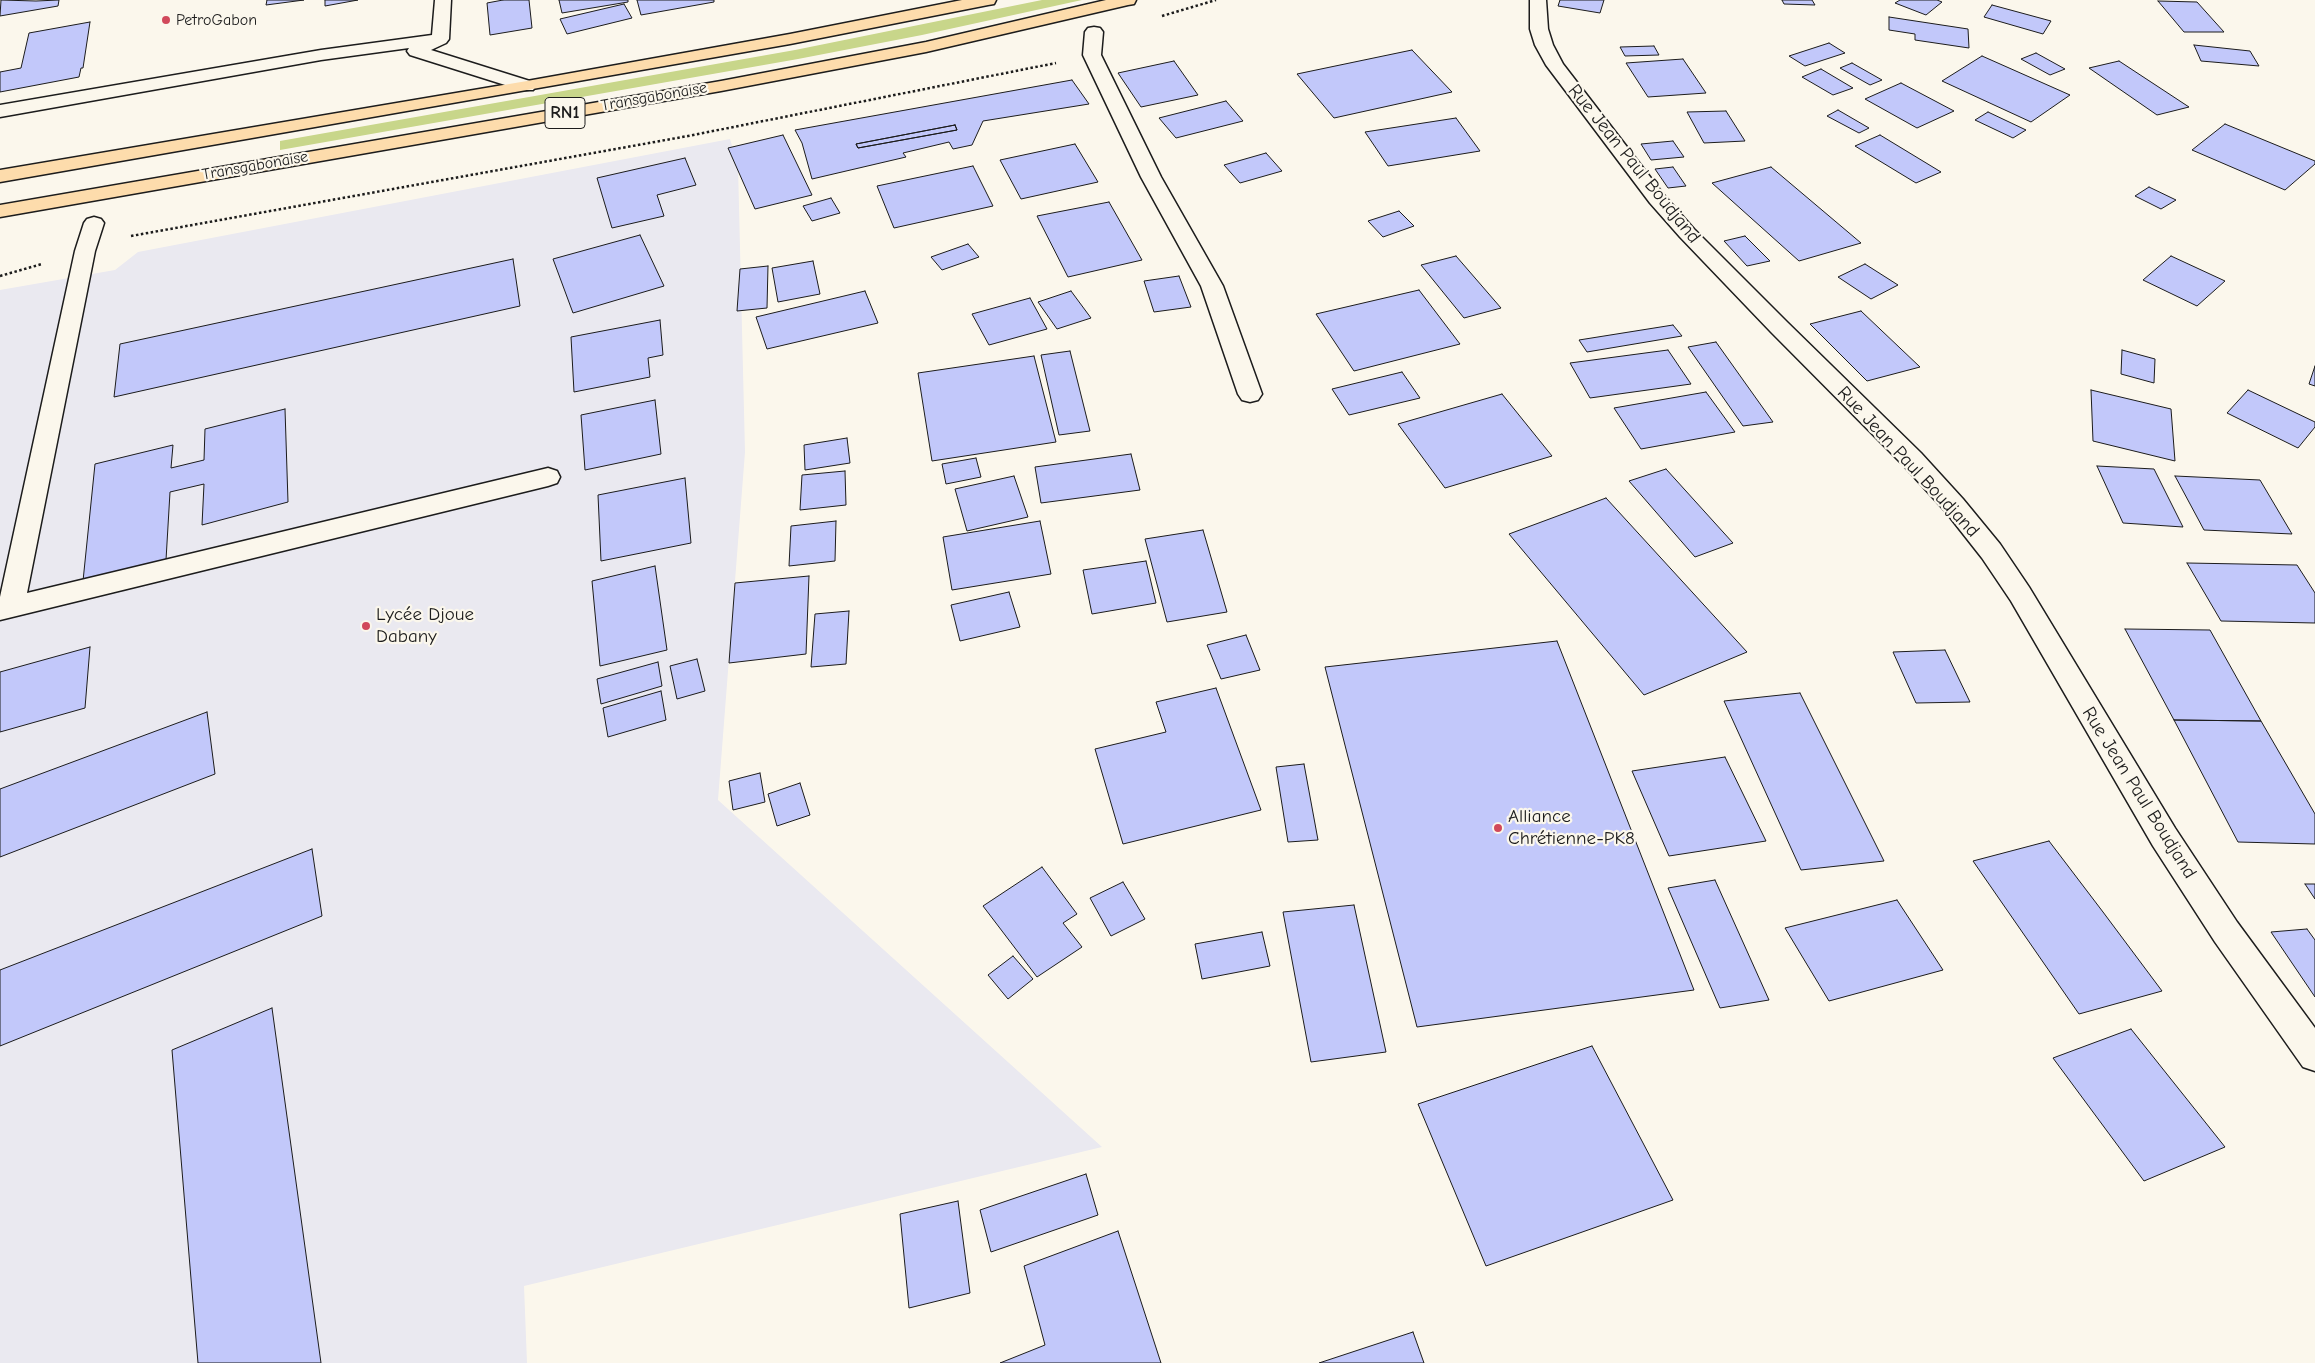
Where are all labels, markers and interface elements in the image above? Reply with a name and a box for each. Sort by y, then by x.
place label: PetroGabon [176,10,257,30]
marker: PetroGabon [160,14,172,26]
street label: Transgabonaise [600,78,708,116]
street label: Rue Jean Paul Boudjand [1563,80,1705,248]
road number: RN1 [545,98,585,128]
street label: Transgabonaise [201,147,309,185]
street label: Rue Jean Paul Boudjand [1832,382,1984,542]
place label: Lycée Djoue Dabany [376,604,474,648]
marker: Lycée Djoue Dabany [360,620,372,632]
street label: Rue Jean Paul Boudjand [2077,703,2201,883]
place label: Alliance Chrétienne-PK8 [1508,806,1635,850]
marker: Alliance Chrétienne-PK8 [1492,822,1504,834]

